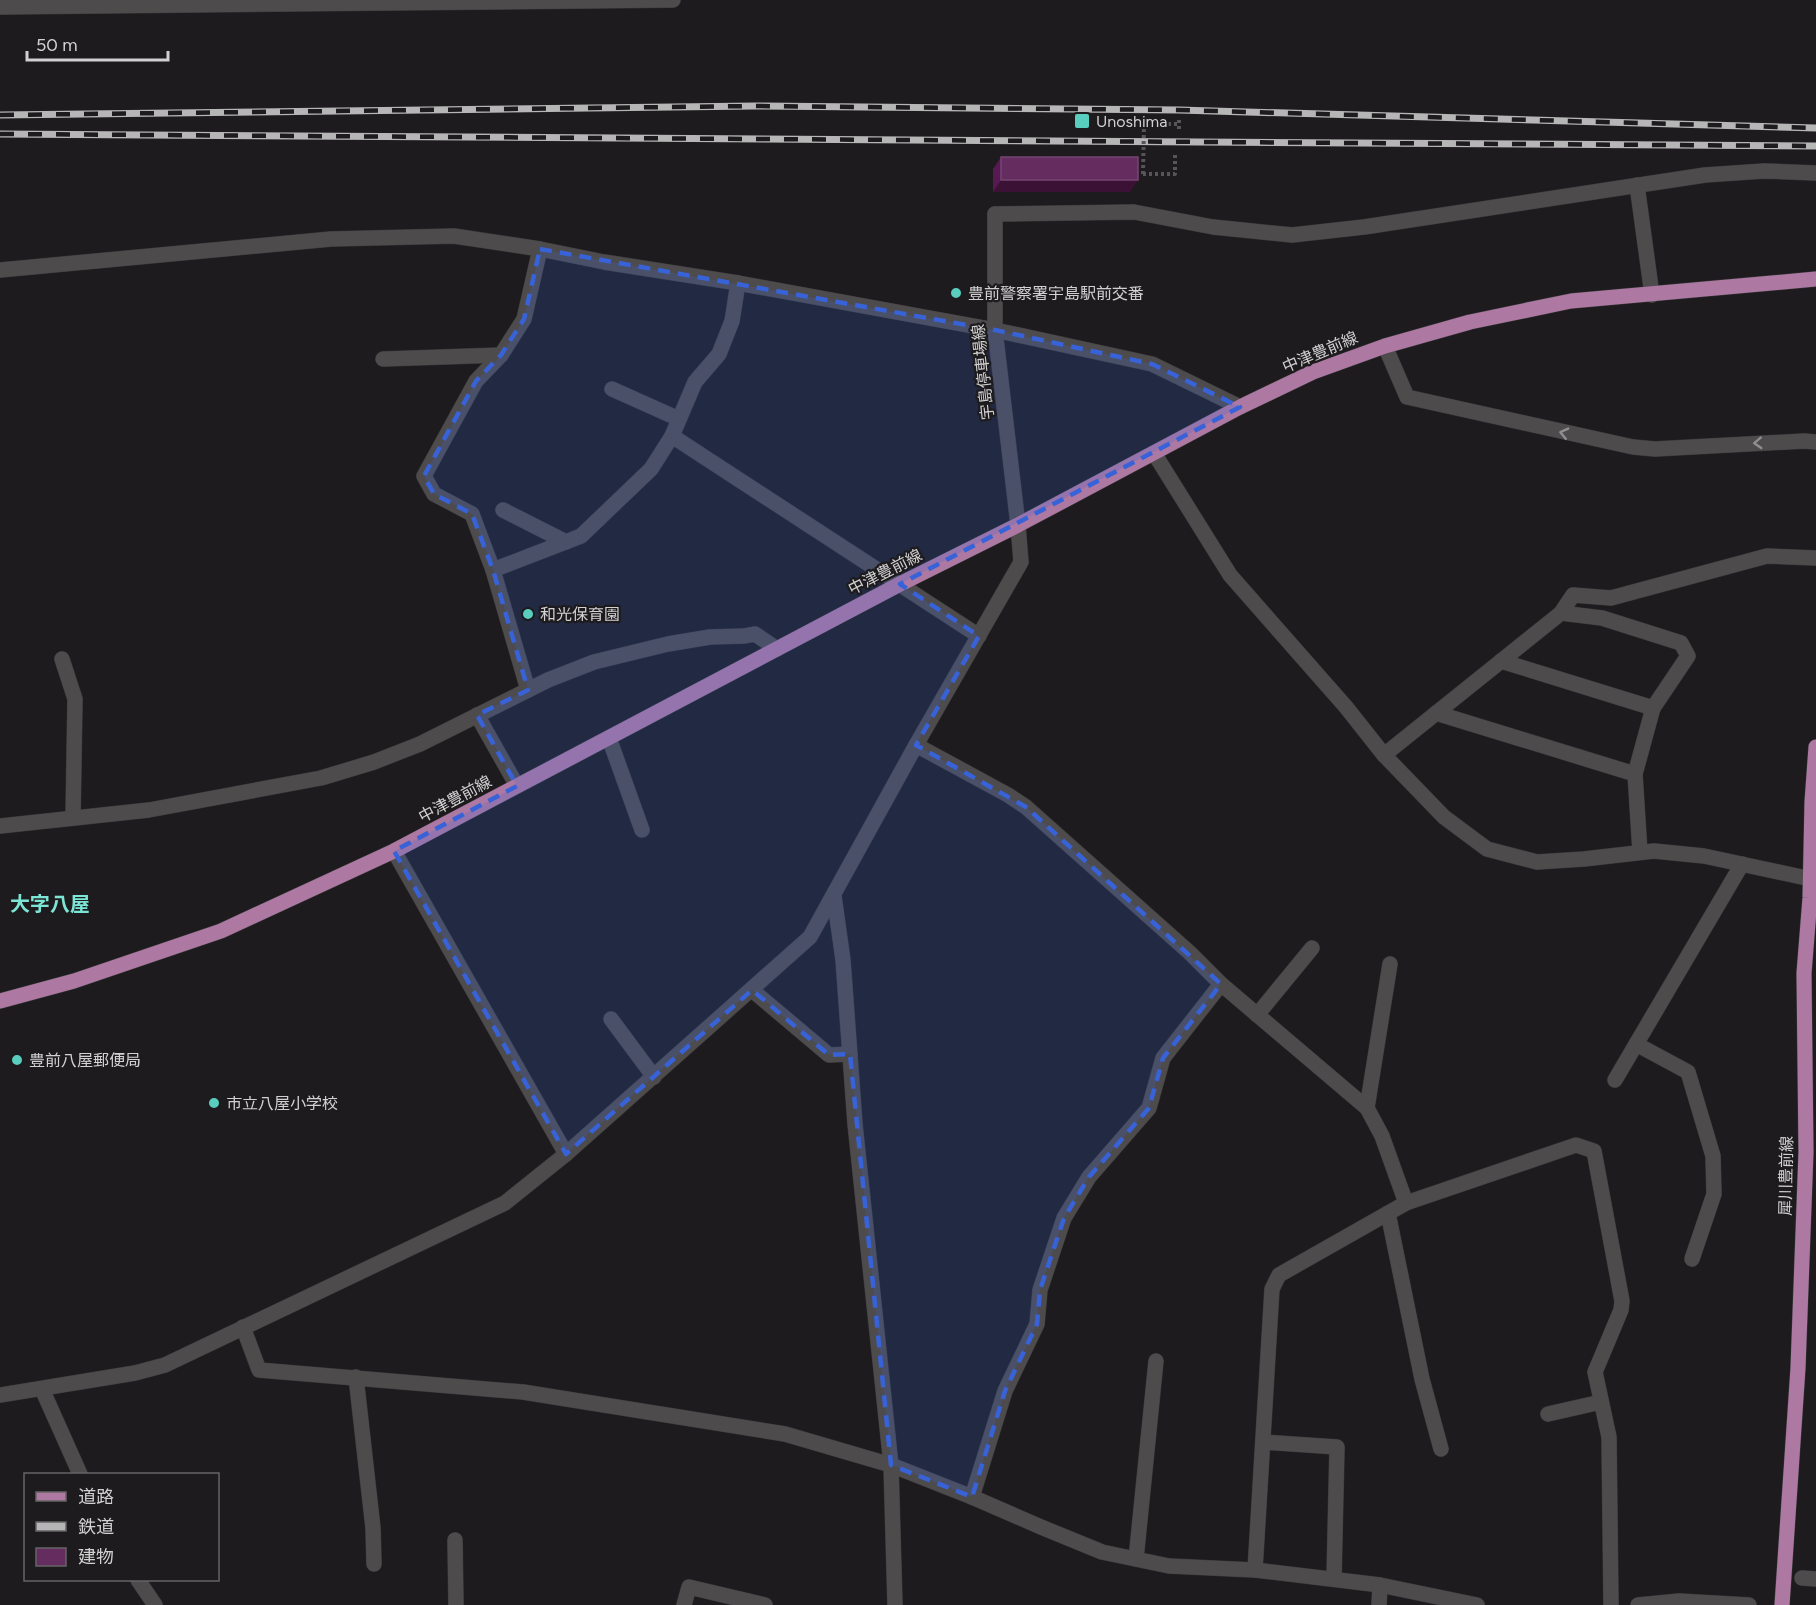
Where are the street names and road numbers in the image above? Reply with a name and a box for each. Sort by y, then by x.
street label: 宇島停車場線 [969,323,997,421]
street label: 中津豊前線 [1279,328,1361,376]
street label: 中津豊前線 [845,545,925,599]
street label: 中津豊前線 [415,772,495,826]
street label: 犀川豊前線 [1776,1136,1796,1216]

